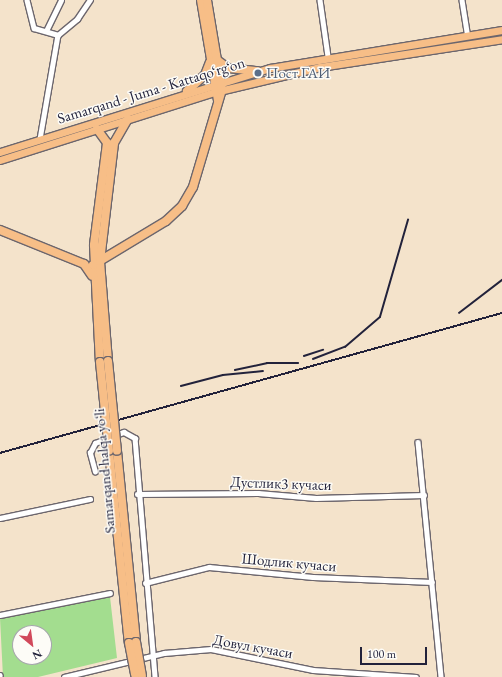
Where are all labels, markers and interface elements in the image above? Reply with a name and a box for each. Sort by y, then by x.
street label: Samarqand - Juma - Kattaqo‘rg‘on [55,53,247,127]
place label: Пост ГАИ [266,64,330,82]
marker: Пост ГАИ [253,68,263,78]
street label: Samarqand halqa yoʻli [90,408,118,534]
street label: Дустлик3 кучаси [230,472,332,494]
street label: Шодлик кучаси [241,549,337,575]
north arrow [12,625,52,665]
street label: Довул кучаси [212,630,294,662]
scale bar [362,639,429,665]
text: N [30,646,45,663]
text: 100 m [367,646,396,662]

